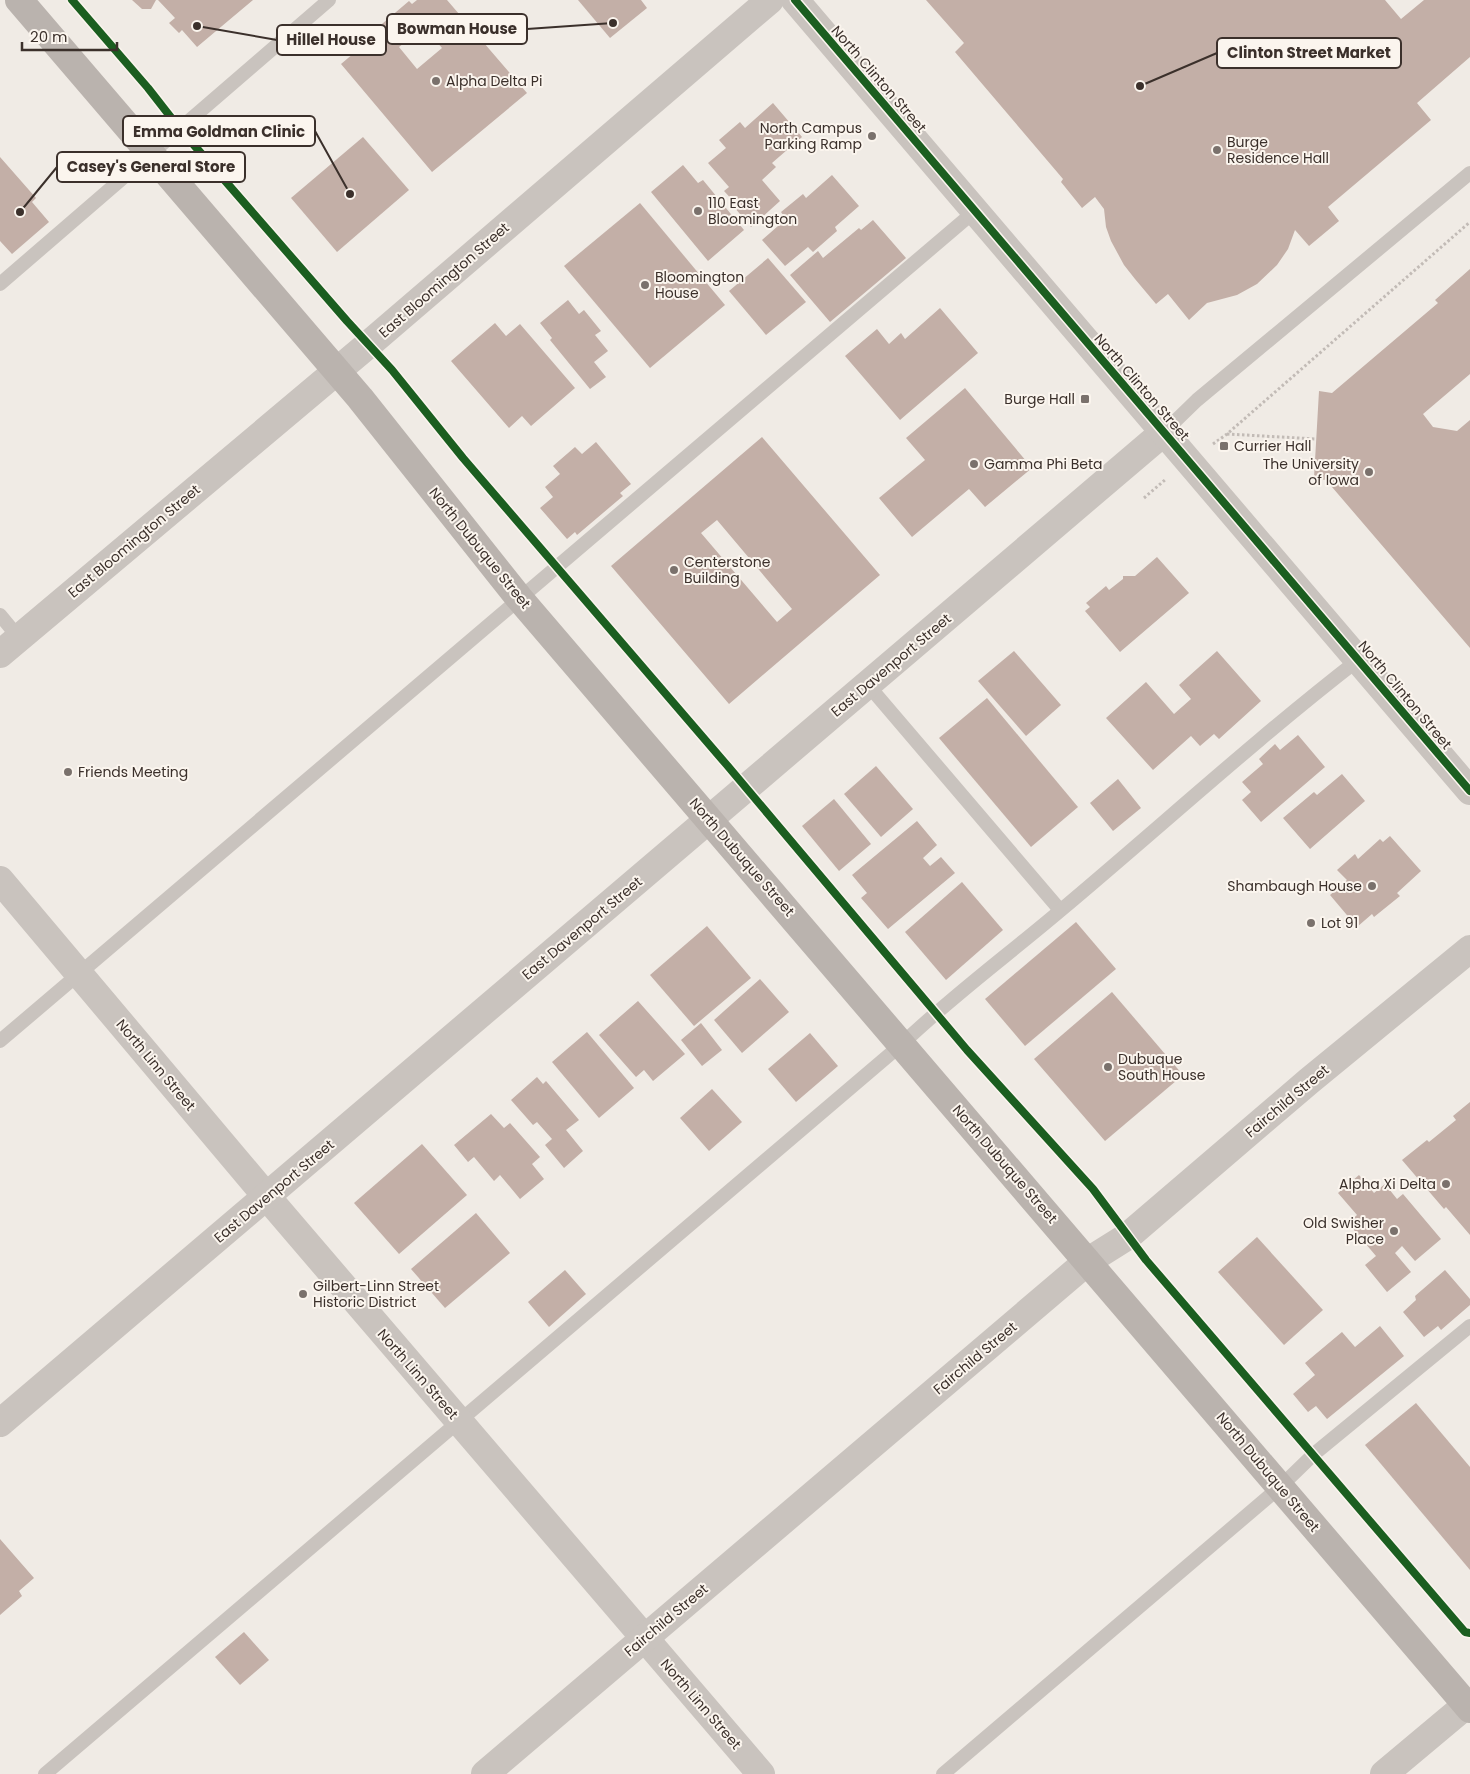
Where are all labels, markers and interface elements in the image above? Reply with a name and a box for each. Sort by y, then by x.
callout: Bowman House [387,14,527,44]
text: Bowman House [397,18,517,39]
scale bar [22,20,118,52]
street label: North Clinton Street [827,21,931,137]
callout: Hillel House [277,25,386,55]
text: 20 m [30,26,68,47]
text: Hillel House [286,29,376,50]
callout: Clinton Street Market [1217,38,1401,68]
text: Clinton Street Market [1227,42,1391,63]
place label: Alpha Delta Pi [446,71,542,91]
marker: Alpha Delta Pi [430,75,442,87]
callout: Emma Goldman Clinic [123,116,315,146]
place label: North Campus Parking Ramp [760,118,862,154]
text: Emma Goldman Clinic [133,121,305,142]
marker: North Campus Parking Ramp [866,130,878,142]
place label: Burge Residence Hall [1227,132,1329,168]
marker: Burge Residence Hall [1211,144,1223,156]
callout: Casey's General Store [57,152,245,182]
text: Casey's General Store [67,156,235,177]
place label: 110 East Bloomington [708,193,797,229]
marker: 110 East Bloomington [692,205,704,217]
street label: East Bloomington Street [375,218,513,342]
place label: Bloomington House [655,267,744,303]
marker: Bloomington House [639,279,651,291]
street label: North Clinton Street [1090,329,1194,445]
place label: Burge Hall [1004,389,1075,409]
marker: Burge Hall [1079,393,1091,405]
place label: Currier Hall [1234,436,1311,456]
marker: Currier Hall [1218,440,1230,452]
place label: Gamma Phi Beta [984,454,1102,474]
place label: The University of Iowa [1263,454,1359,490]
marker: Gamma Phi Beta [968,458,980,470]
marker: The University of Iowa [1363,466,1375,478]
street label: East Bloomington Street [64,480,204,602]
street label: North Dubuque Street [425,483,535,613]
place label: Centerstone Building [684,552,771,588]
marker: Centerstone Building [668,564,680,576]
street label: East Davenport Street [827,609,955,721]
street label: North Clinton Street [1354,636,1456,754]
place label: Friends Meeting [78,762,188,782]
marker: Friends Meeting [62,766,74,778]
street label: North Dubuque Street [685,793,799,921]
street label: East Davenport Street [518,872,646,984]
place label: Shambaugh House [1227,876,1362,896]
marker: Shambaugh House [1366,880,1378,892]
place label: Lot 91 [1321,913,1358,933]
marker: Lot 91 [1305,917,1317,929]
street label: North Linn Street [112,1015,200,1115]
place label: Dubuque South House [1118,1049,1206,1085]
street label: Fairchild Street [1241,1060,1333,1142]
marker: Dubuque South House [1102,1061,1114,1073]
street label: North Dubuque Street [948,1100,1062,1228]
street label: East Davenport Street [210,1135,338,1247]
place label: Alpha Xi Delta [1339,1174,1436,1194]
marker: Alpha Xi Delta [1440,1178,1452,1190]
place label: Old Swisher Place [1303,1213,1384,1249]
marker: Old Swisher Place [1388,1225,1400,1237]
place label: Gilbert-Linn Street Historic District [313,1276,439,1312]
marker: Gilbert-Linn Street Historic District [297,1288,309,1300]
street label: Fairchild Street [929,1317,1021,1399]
street label: North Linn Street [373,1324,463,1424]
street label: North Dubuque Street [1212,1408,1324,1536]
street label: Fairchild Street [620,1579,712,1661]
street label: North Linn Street [656,1654,746,1754]

